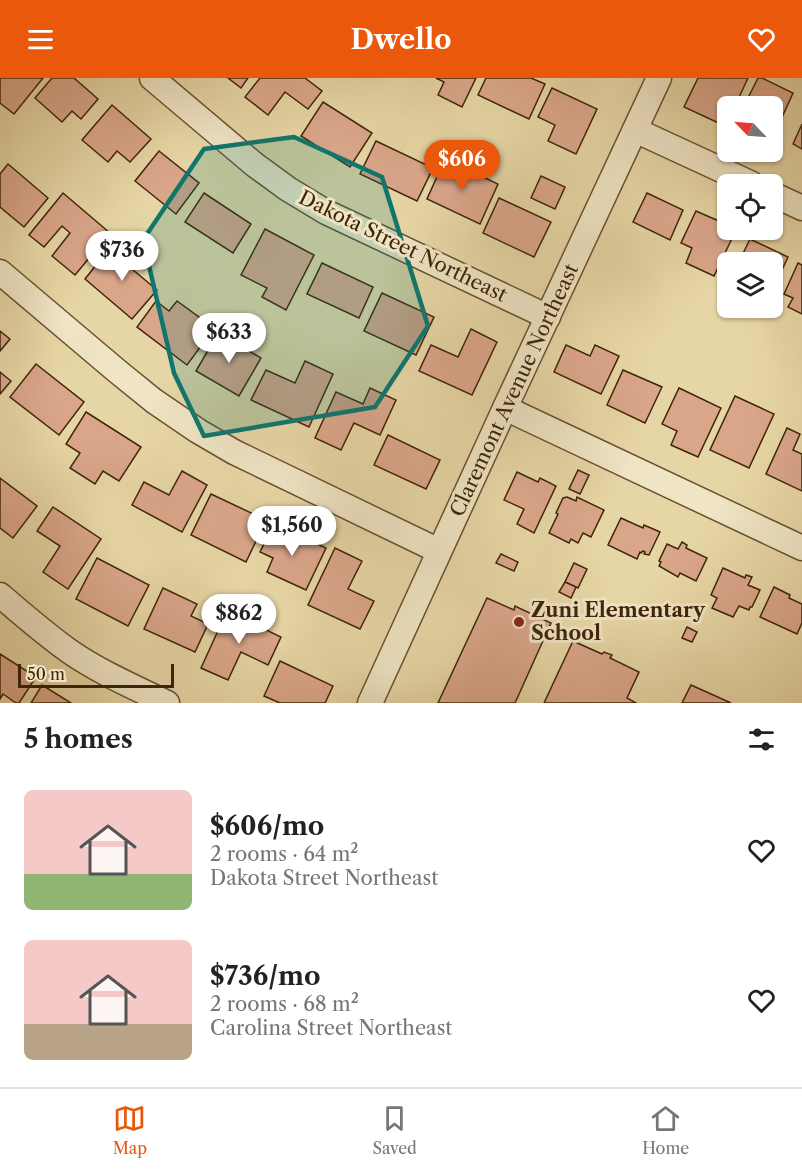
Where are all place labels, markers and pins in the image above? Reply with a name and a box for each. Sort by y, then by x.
pin: $606 [426,140,498,191]
pin: $736 [86,231,158,282]
pin: $633 [193,313,265,364]
pin: $1,560 [243,506,341,557]
pin: $862 [203,594,275,645]
place label: Zuni Elementary School [531,598,706,645]
marker: Zuni Elementary School [512,615,526,629]

